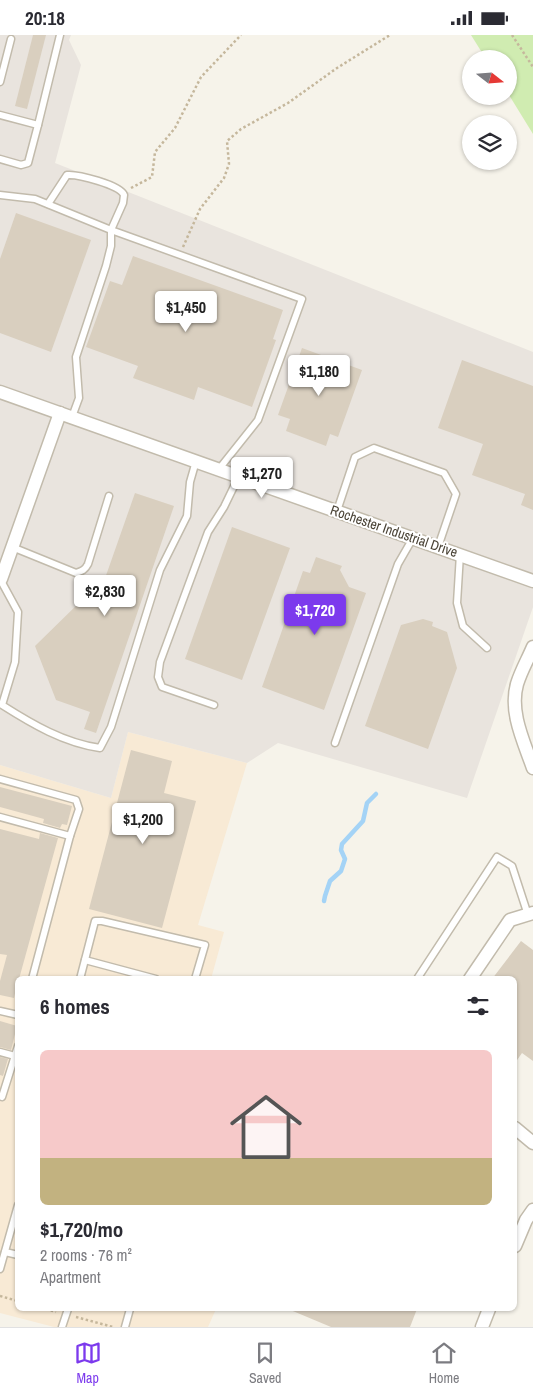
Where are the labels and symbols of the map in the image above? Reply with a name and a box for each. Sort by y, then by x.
north arrow [462,50,518,105]
pin: $1,450 [145,291,227,333]
pin: $1,180 [278,355,360,397]
pin: $1,270 [221,457,303,499]
street label: Rochester Industrial Drive [328,501,460,561]
pin: $2,830 [64,575,146,617]
pin: $1,720 [274,593,356,636]
pin: $1,200 [102,803,184,845]

